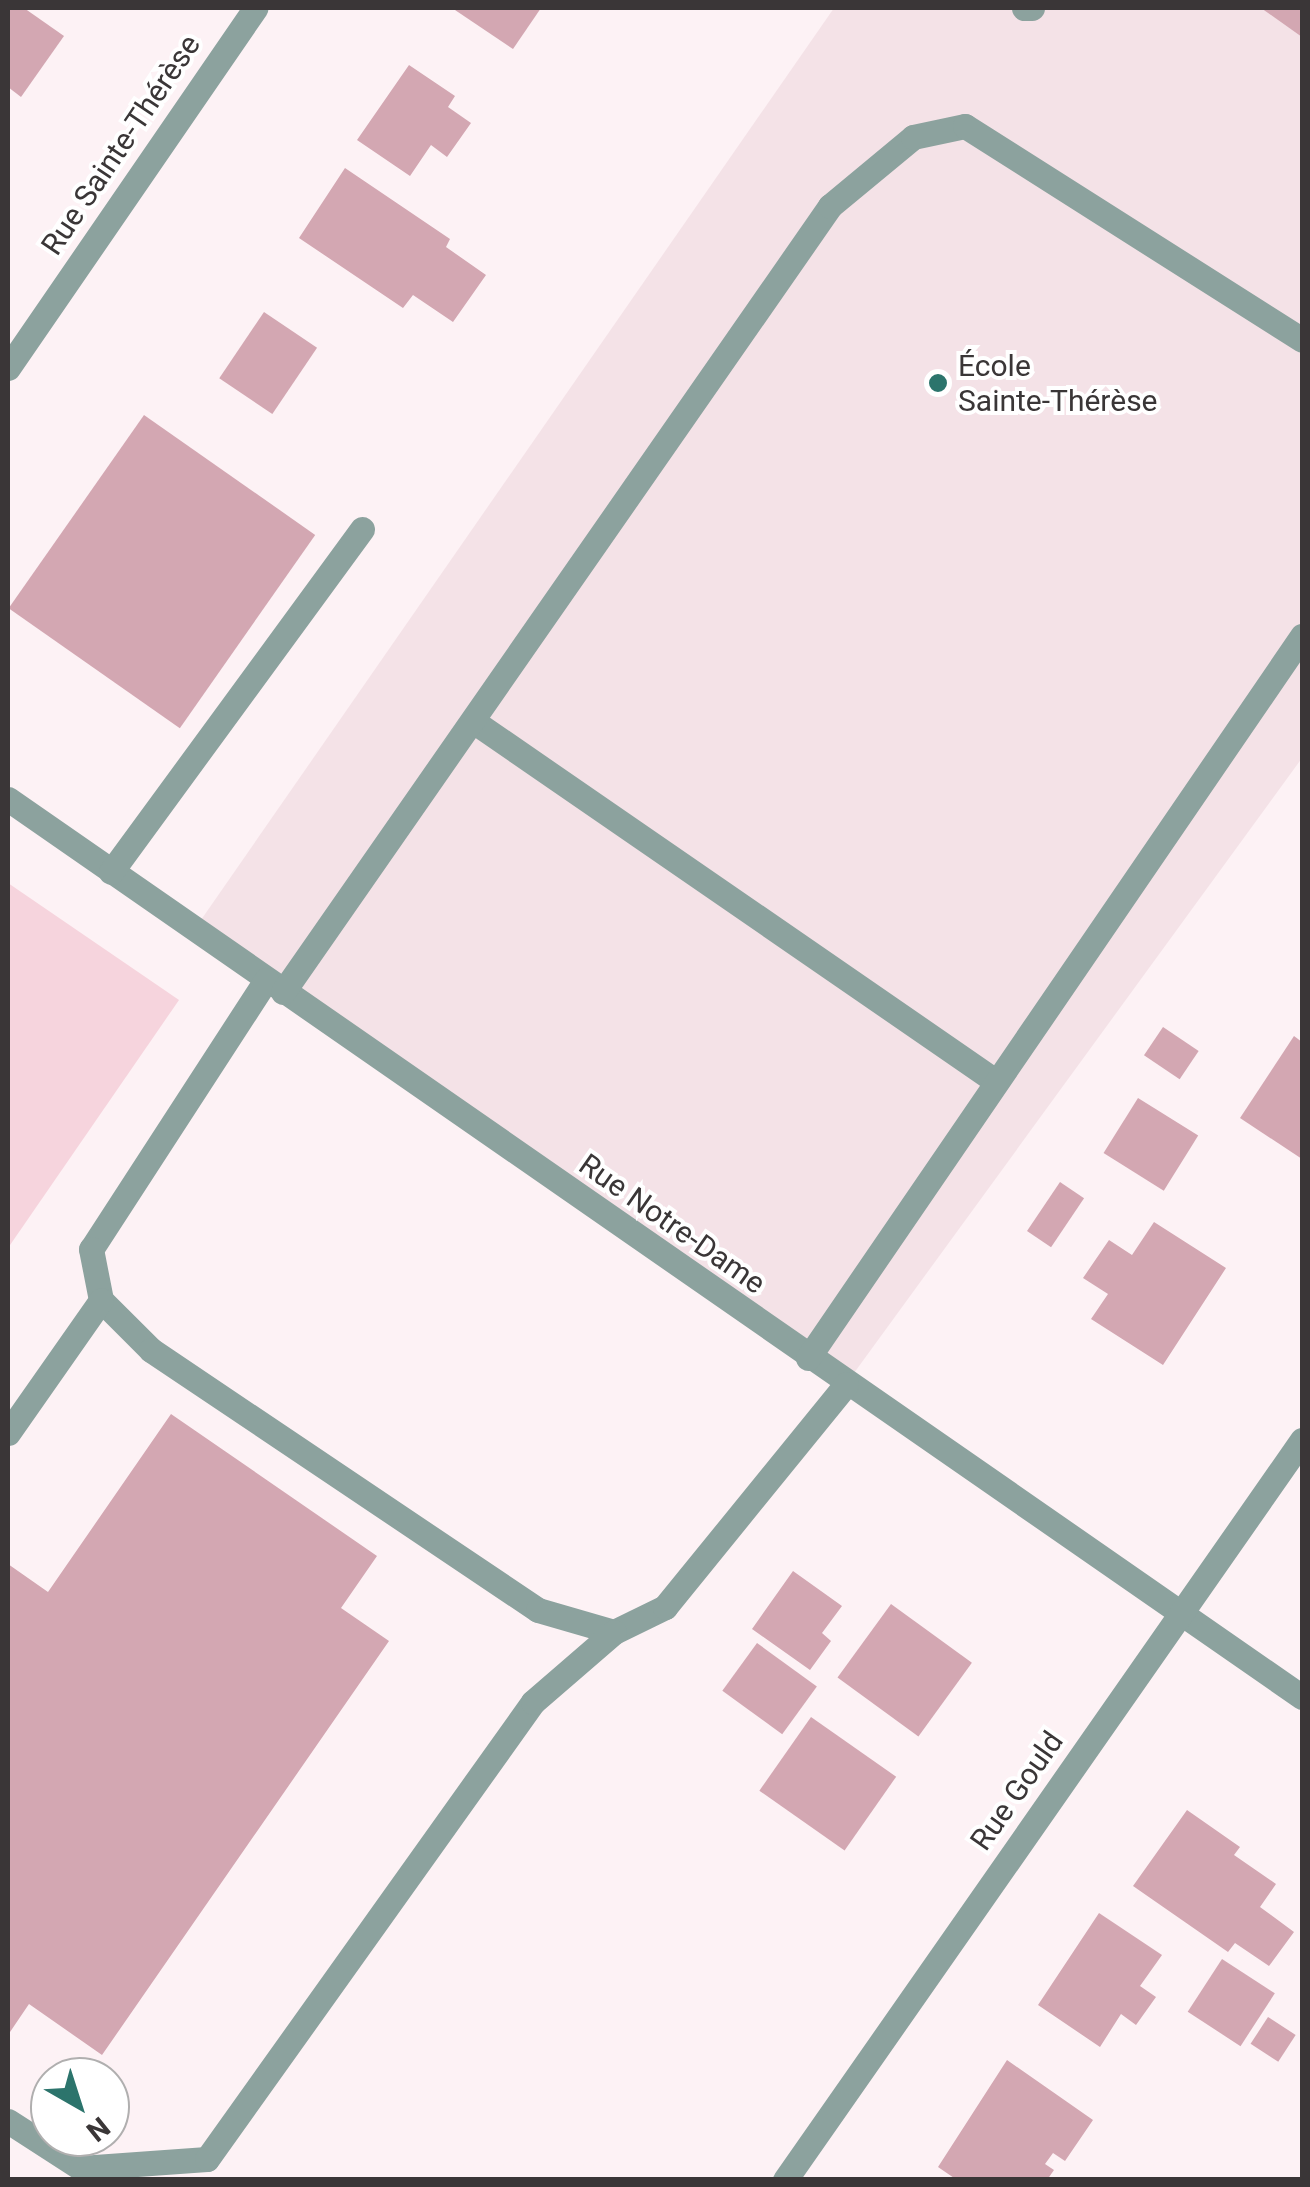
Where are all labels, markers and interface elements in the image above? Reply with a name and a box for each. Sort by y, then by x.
street label: Rue Sainte-Thérèse [34,28,208,262]
place label: École Sainte-Thérèse [958,348,1158,418]
marker: École Sainte-Thérèse [927,372,949,394]
street label: Rue Notre-Dame [572,1146,772,1302]
street label: Rue Gould [963,1725,1071,1857]
north arrow [30,2057,130,2157]
text: N [80,2110,116,2148]

